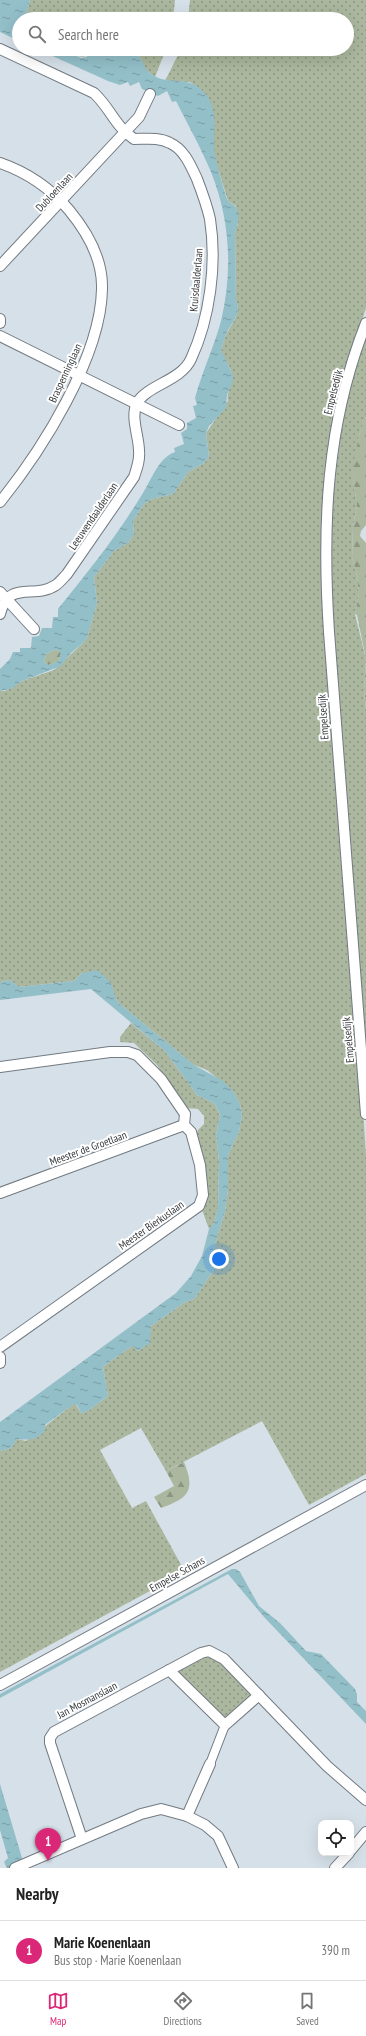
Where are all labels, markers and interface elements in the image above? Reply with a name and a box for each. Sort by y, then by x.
search box [12,12,354,56]
icon: search [26,23,48,45]
text: Search here [58,25,119,44]
street label: Dubloenlaan [32,169,76,214]
street label: Kruisdaalderlaan [186,247,206,312]
street label: Braspenninglaan [45,341,85,405]
street label: Empelsedijk [321,367,346,416]
street label: Leeuwendaalderlaan [65,480,121,552]
street label: Empelsedijk [314,693,332,740]
street label: Empelsedijk [339,1016,357,1063]
street label: Meester de Groetlaan [47,1127,129,1168]
street label: Meester Bierkuslaan [116,1197,187,1253]
your location [209,1249,229,1269]
street label: Empelse Schans [147,1553,207,1595]
street label: Jan Mosmanslaan [54,1678,120,1722]
map controls [318,1820,354,1856]
button: locate [318,1820,354,1856]
pin: 1 [35,1828,61,1861]
text: Nearby [16,1883,59,1905]
text: Marie Koenenlaan [54,1933,150,1952]
text: 1 [26,1942,32,1959]
text: 390 m [321,1942,350,1959]
text: Bus stop · Marie Koenenlaan [54,1952,181,1969]
tab: Map [47,1990,69,2028]
tab: Directions [164,1990,202,2028]
tab: Saved [296,1990,319,2028]

